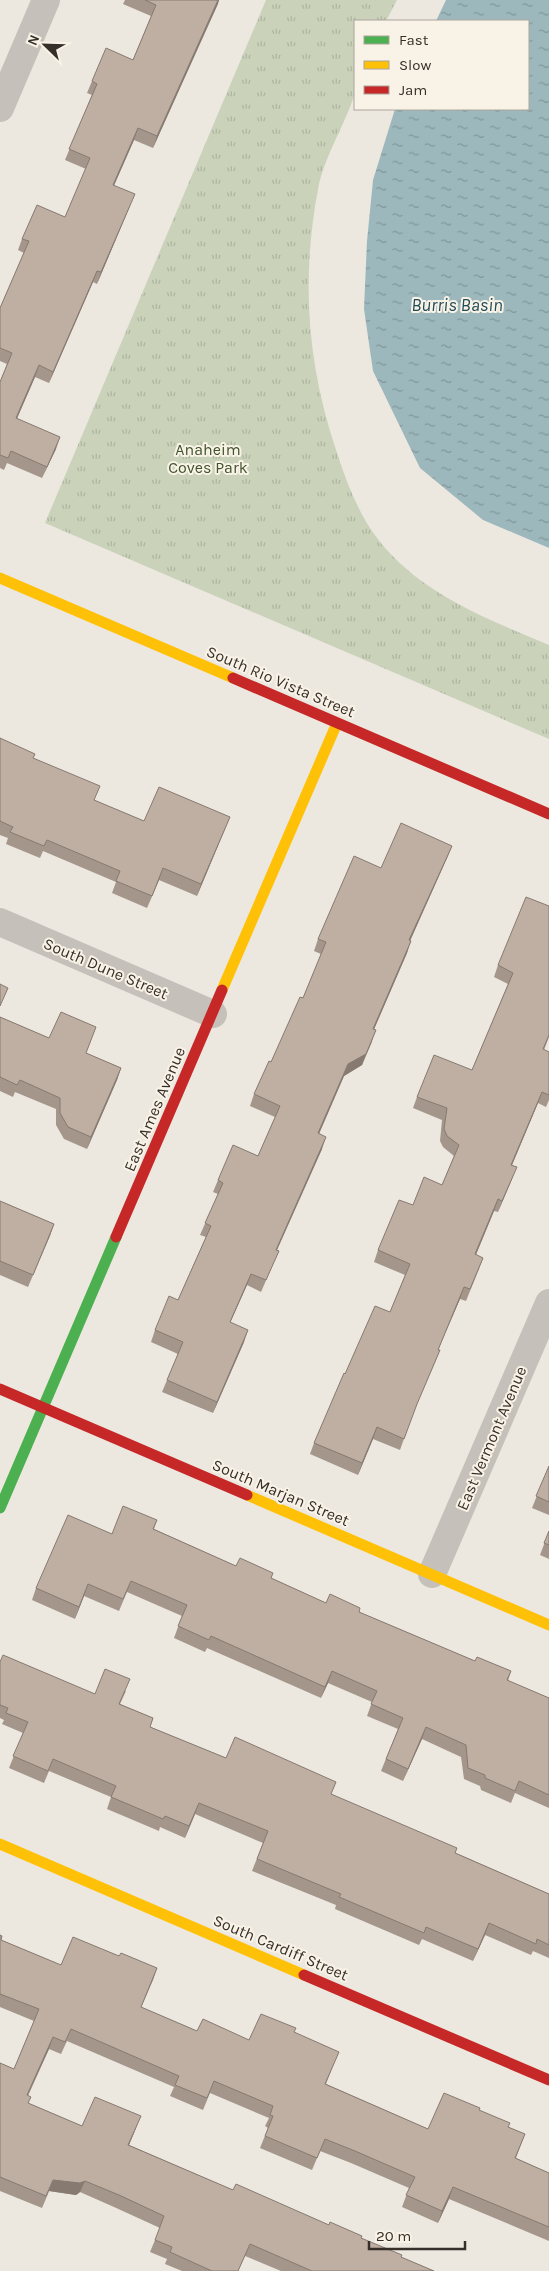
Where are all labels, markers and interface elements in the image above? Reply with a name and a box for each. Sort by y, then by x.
north arrow [20,20,70,70]
legend [354,20,529,110]
text: Fast [399,31,429,49]
text: N [24,32,43,48]
text: Slow [399,56,431,74]
text: Jam [399,81,427,99]
water label: Burris Basin [411,294,503,316]
park label: Anaheim Coves Park [168,440,248,477]
street label: South Rio Vista Street [204,642,358,721]
street label: South Dune Street [41,934,171,1003]
street label: East Ames Avenue [120,1044,189,1174]
street label: East Vermont Avenue [453,1363,530,1513]
street label: South Marjan Street [209,1455,352,1530]
street label: South Cardiff Street [210,1910,351,1985]
scale bar [369,2218,465,2250]
text: 20 m [376,2227,411,2245]

